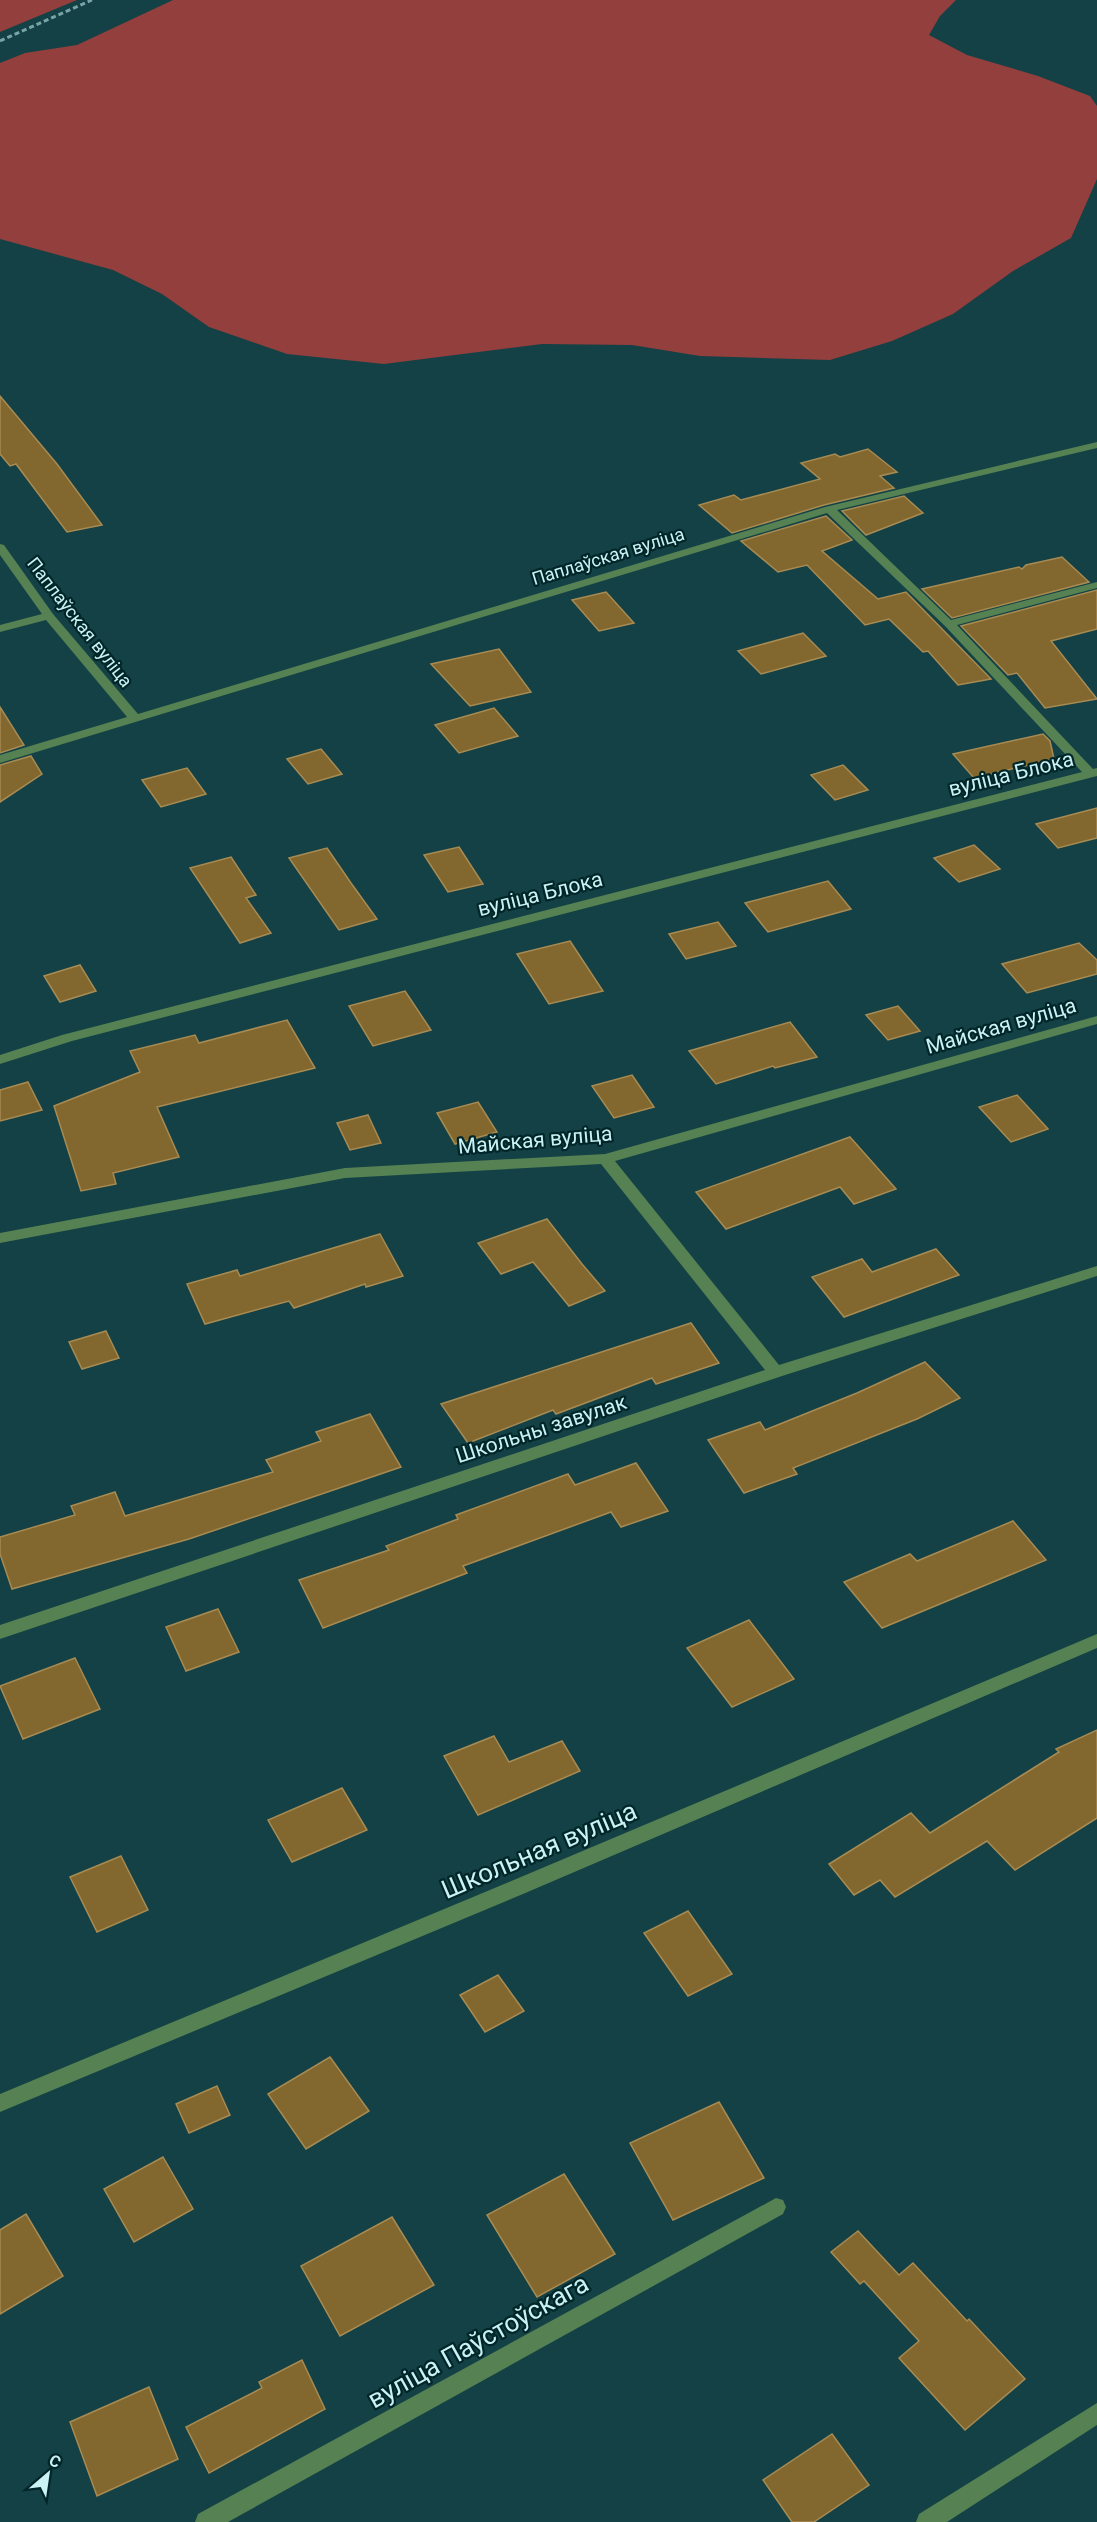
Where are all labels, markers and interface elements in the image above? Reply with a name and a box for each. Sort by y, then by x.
street label: Паплаўская вуліца [529,523,687,589]
street label: Паплаўская вуліца [23,553,137,691]
street label: вуліца Блока [946,747,1076,801]
street label: вуліца Блока [475,867,605,921]
street label: Майская вуліца [923,993,1079,1059]
street label: Майская вуліца [457,1121,613,1159]
street label: Школьны завулак [453,1390,630,1468]
street label: Школьная вуліца [437,1795,641,1905]
street label: вуліца Паўстоўскага [362,2268,594,2414]
north arrow [18,2444,78,2504]
text: С [46,2450,64,2472]

